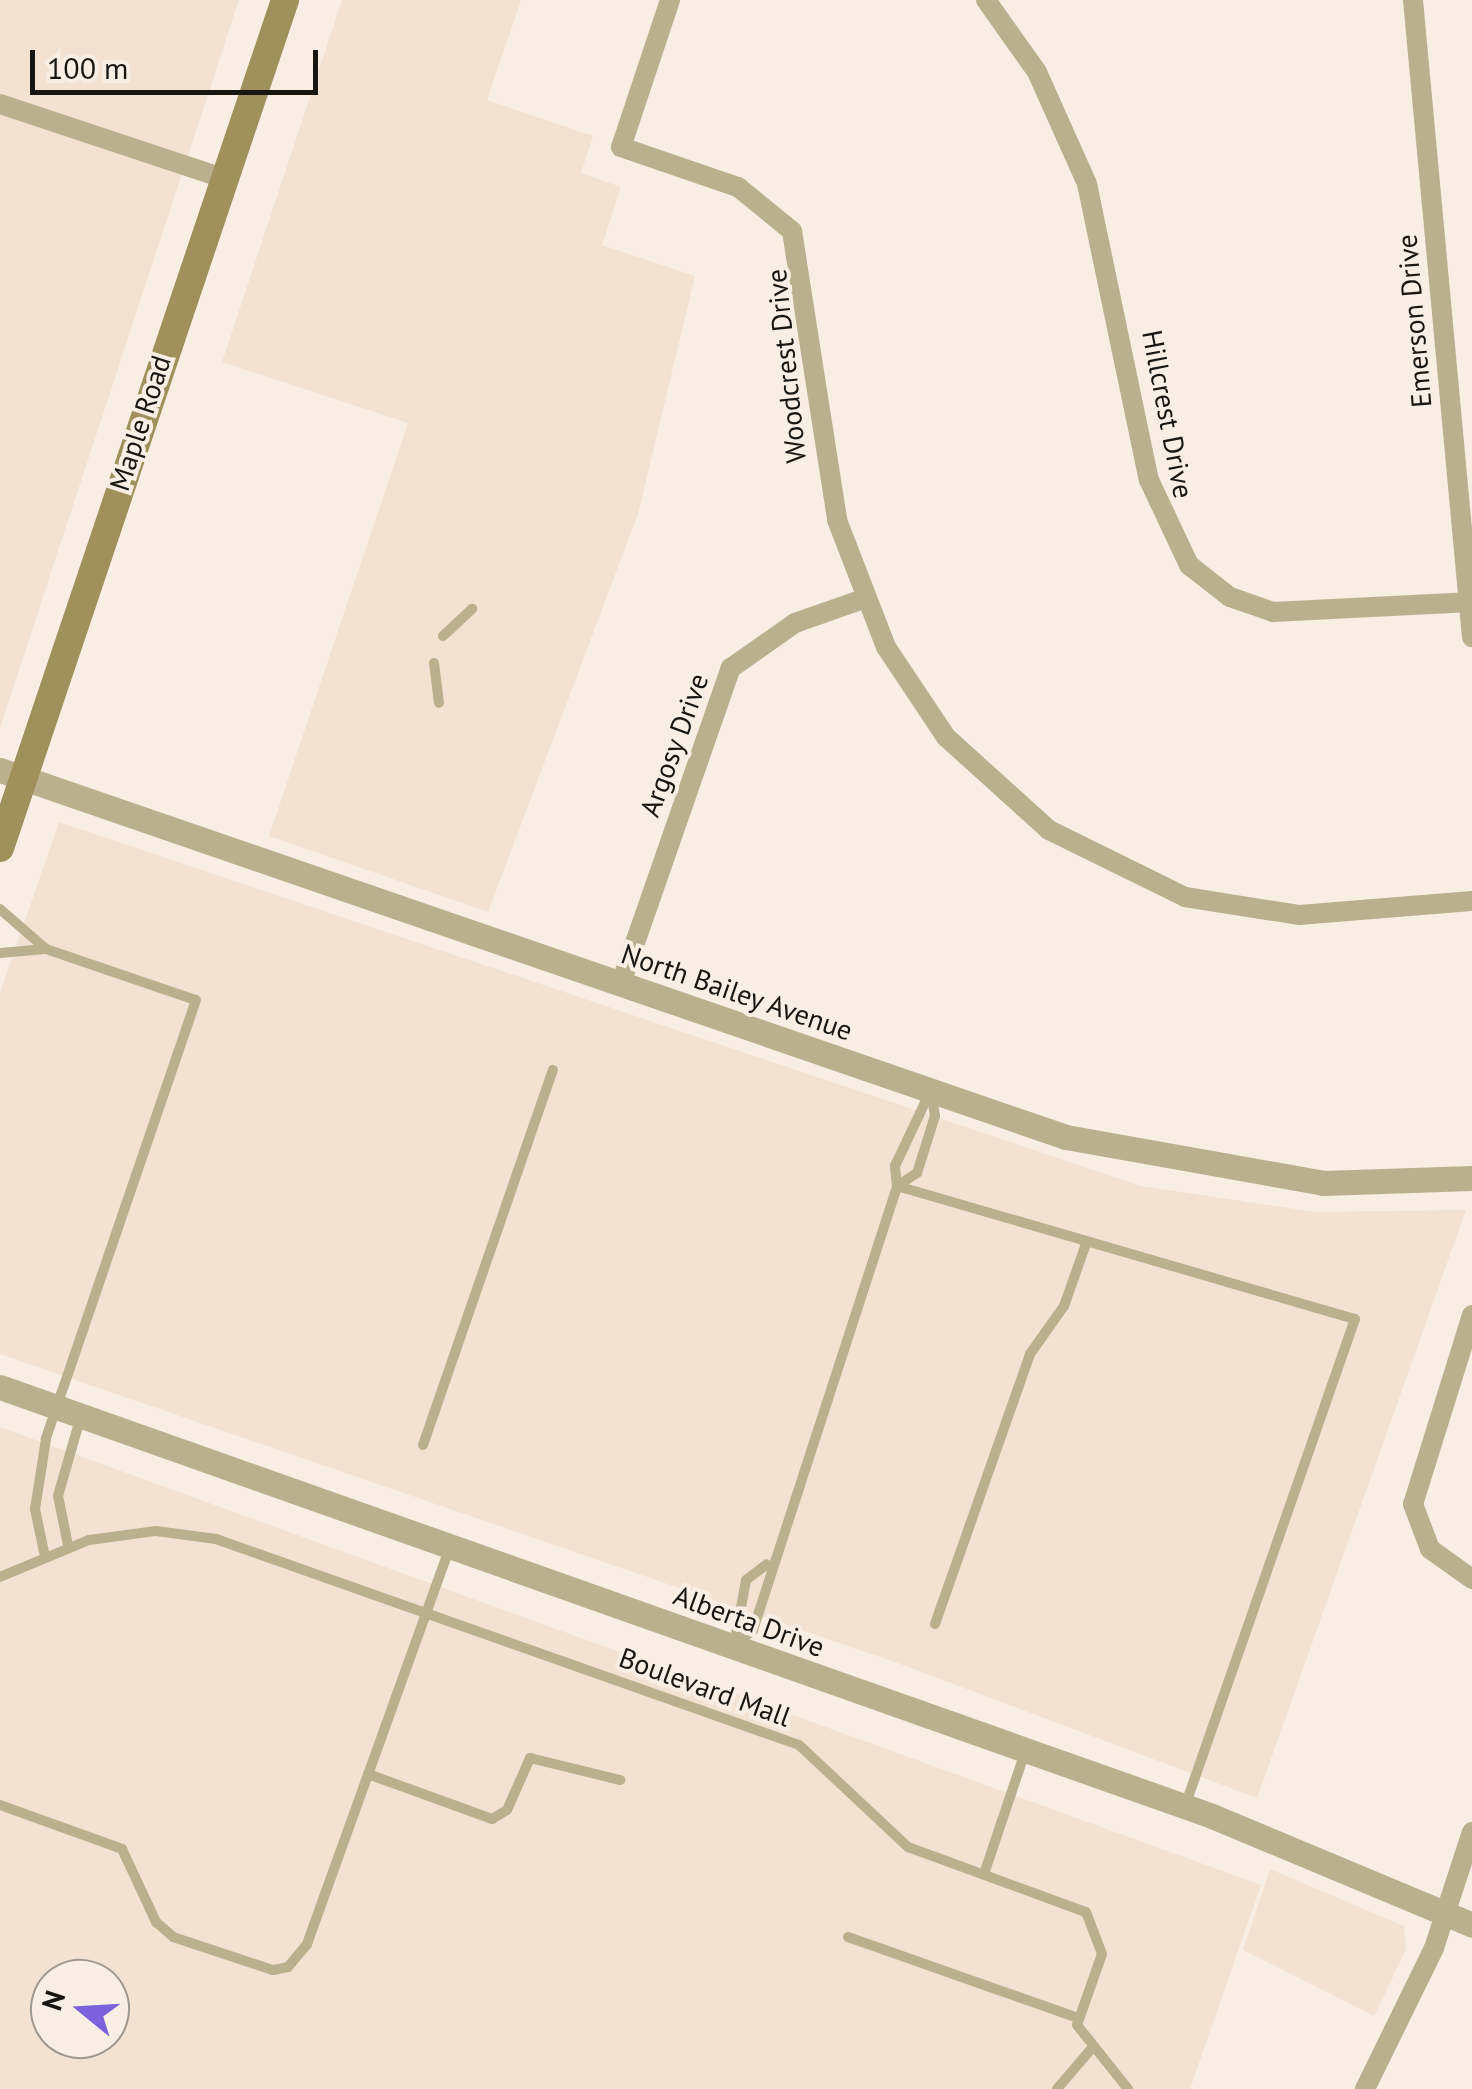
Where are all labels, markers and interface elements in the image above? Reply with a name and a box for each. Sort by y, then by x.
scale bar [35,30,322,92]
text: 100 m [47,48,128,87]
street label: Emerson Drive [1390,233,1438,409]
street label: Woodcrest Drive [759,267,813,465]
street label: Hillcrest Drive [1135,327,1201,501]
street label: Maple Road [102,351,178,495]
street label: Argosy Drive [632,668,716,822]
street label: North Bailey Avenue [616,936,858,1048]
street label: Alberta Drive [669,1578,829,1664]
street label: Boulevard Mall [615,1640,795,1734]
north arrow [30,1959,130,2059]
text: N [32,1986,73,2015]

